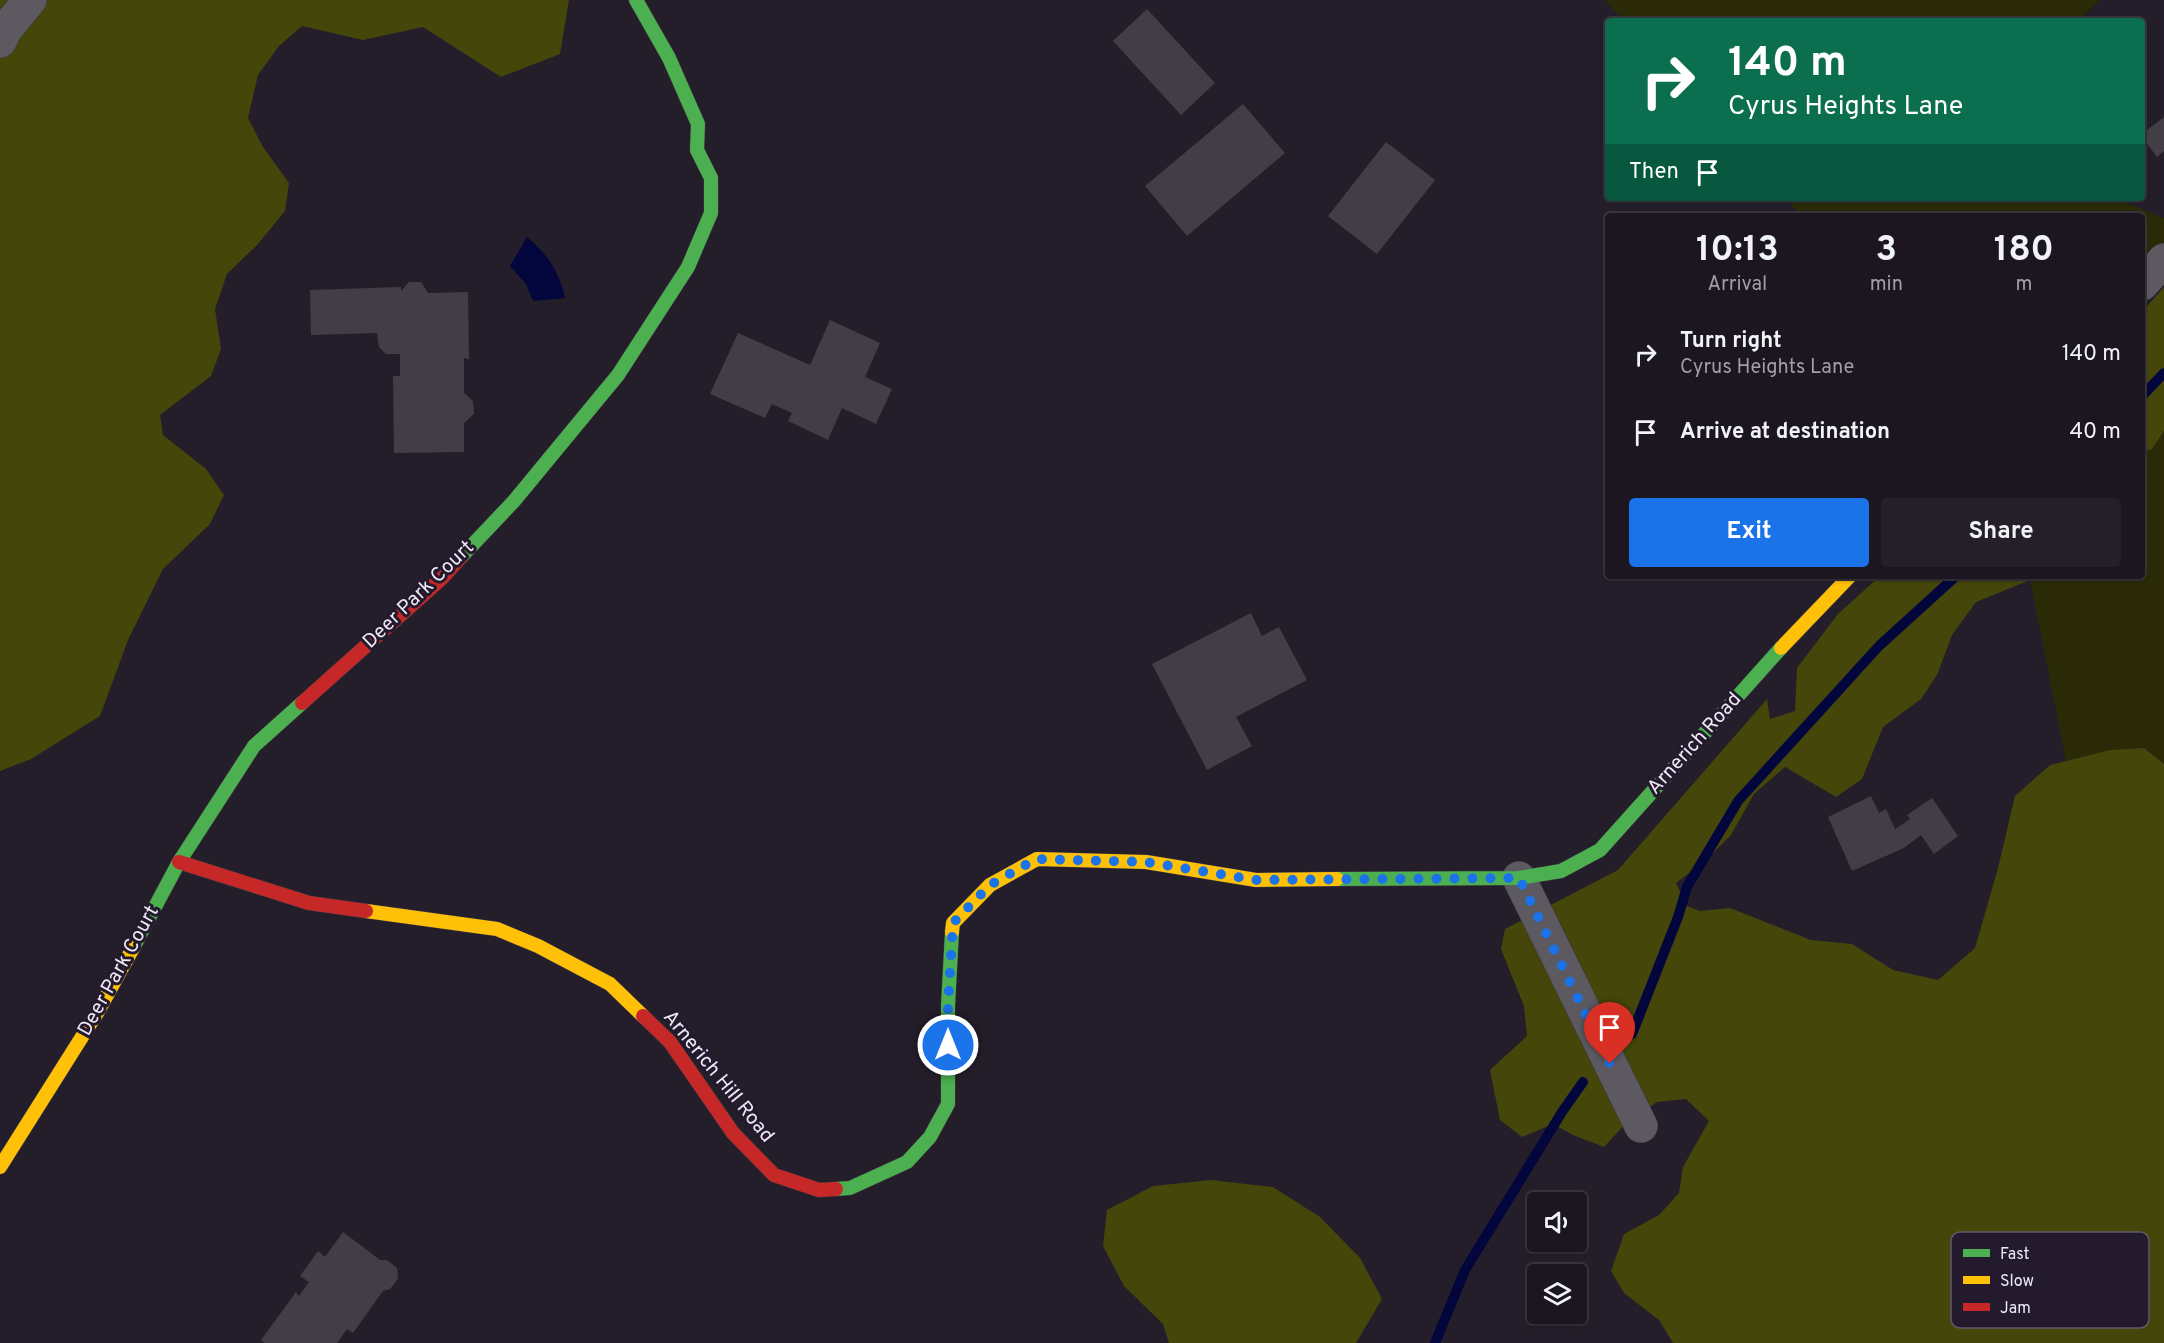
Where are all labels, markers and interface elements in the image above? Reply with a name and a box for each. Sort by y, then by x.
text: 140 m [1728,38,1847,91]
icon: right [1629,42,1707,120]
text: Cyrus Heights Lane [1728,90,1963,124]
icon: arrive [1691,156,1724,189]
text: Then [1629,159,1679,186]
text: 10:13 [1696,228,1779,274]
text: 3 [1876,228,1897,274]
text: 180 [1994,228,2054,274]
text: Arrival [1708,272,1767,298]
text: min [1870,272,1903,298]
text: m [2015,272,2032,298]
text: Turn right [1680,328,1782,355]
icon: right [1629,338,1662,371]
text: 140 m [2062,341,2121,368]
text: Cyrus Heights Lane [1680,355,1854,381]
icon: arrive [1629,416,1662,449]
text: Arrive at destination [1680,419,1890,446]
text: 40 m [2069,419,2121,446]
button: Exit [1629,498,1869,567]
button: Share [1881,498,2121,567]
street label: Deer Park Court [358,535,480,655]
street label: Arnerich Road [1642,687,1748,801]
street label: Deer Park Court [72,901,166,1041]
pin [1584,1002,1635,1064]
street label: Arnerich Hill Road [657,1005,779,1149]
icon: arrive [1593,1011,1626,1044]
position arrow [916,1013,980,1077]
map controls [1527,1192,1587,1324]
button: sound [1527,1192,1587,1252]
legend [1951,1232,2149,1328]
text: Fast [2000,1245,2030,1265]
button: layers [1527,1264,1587,1324]
text: Slow [2000,1272,2034,1292]
text: Jam [2000,1299,2031,1319]

